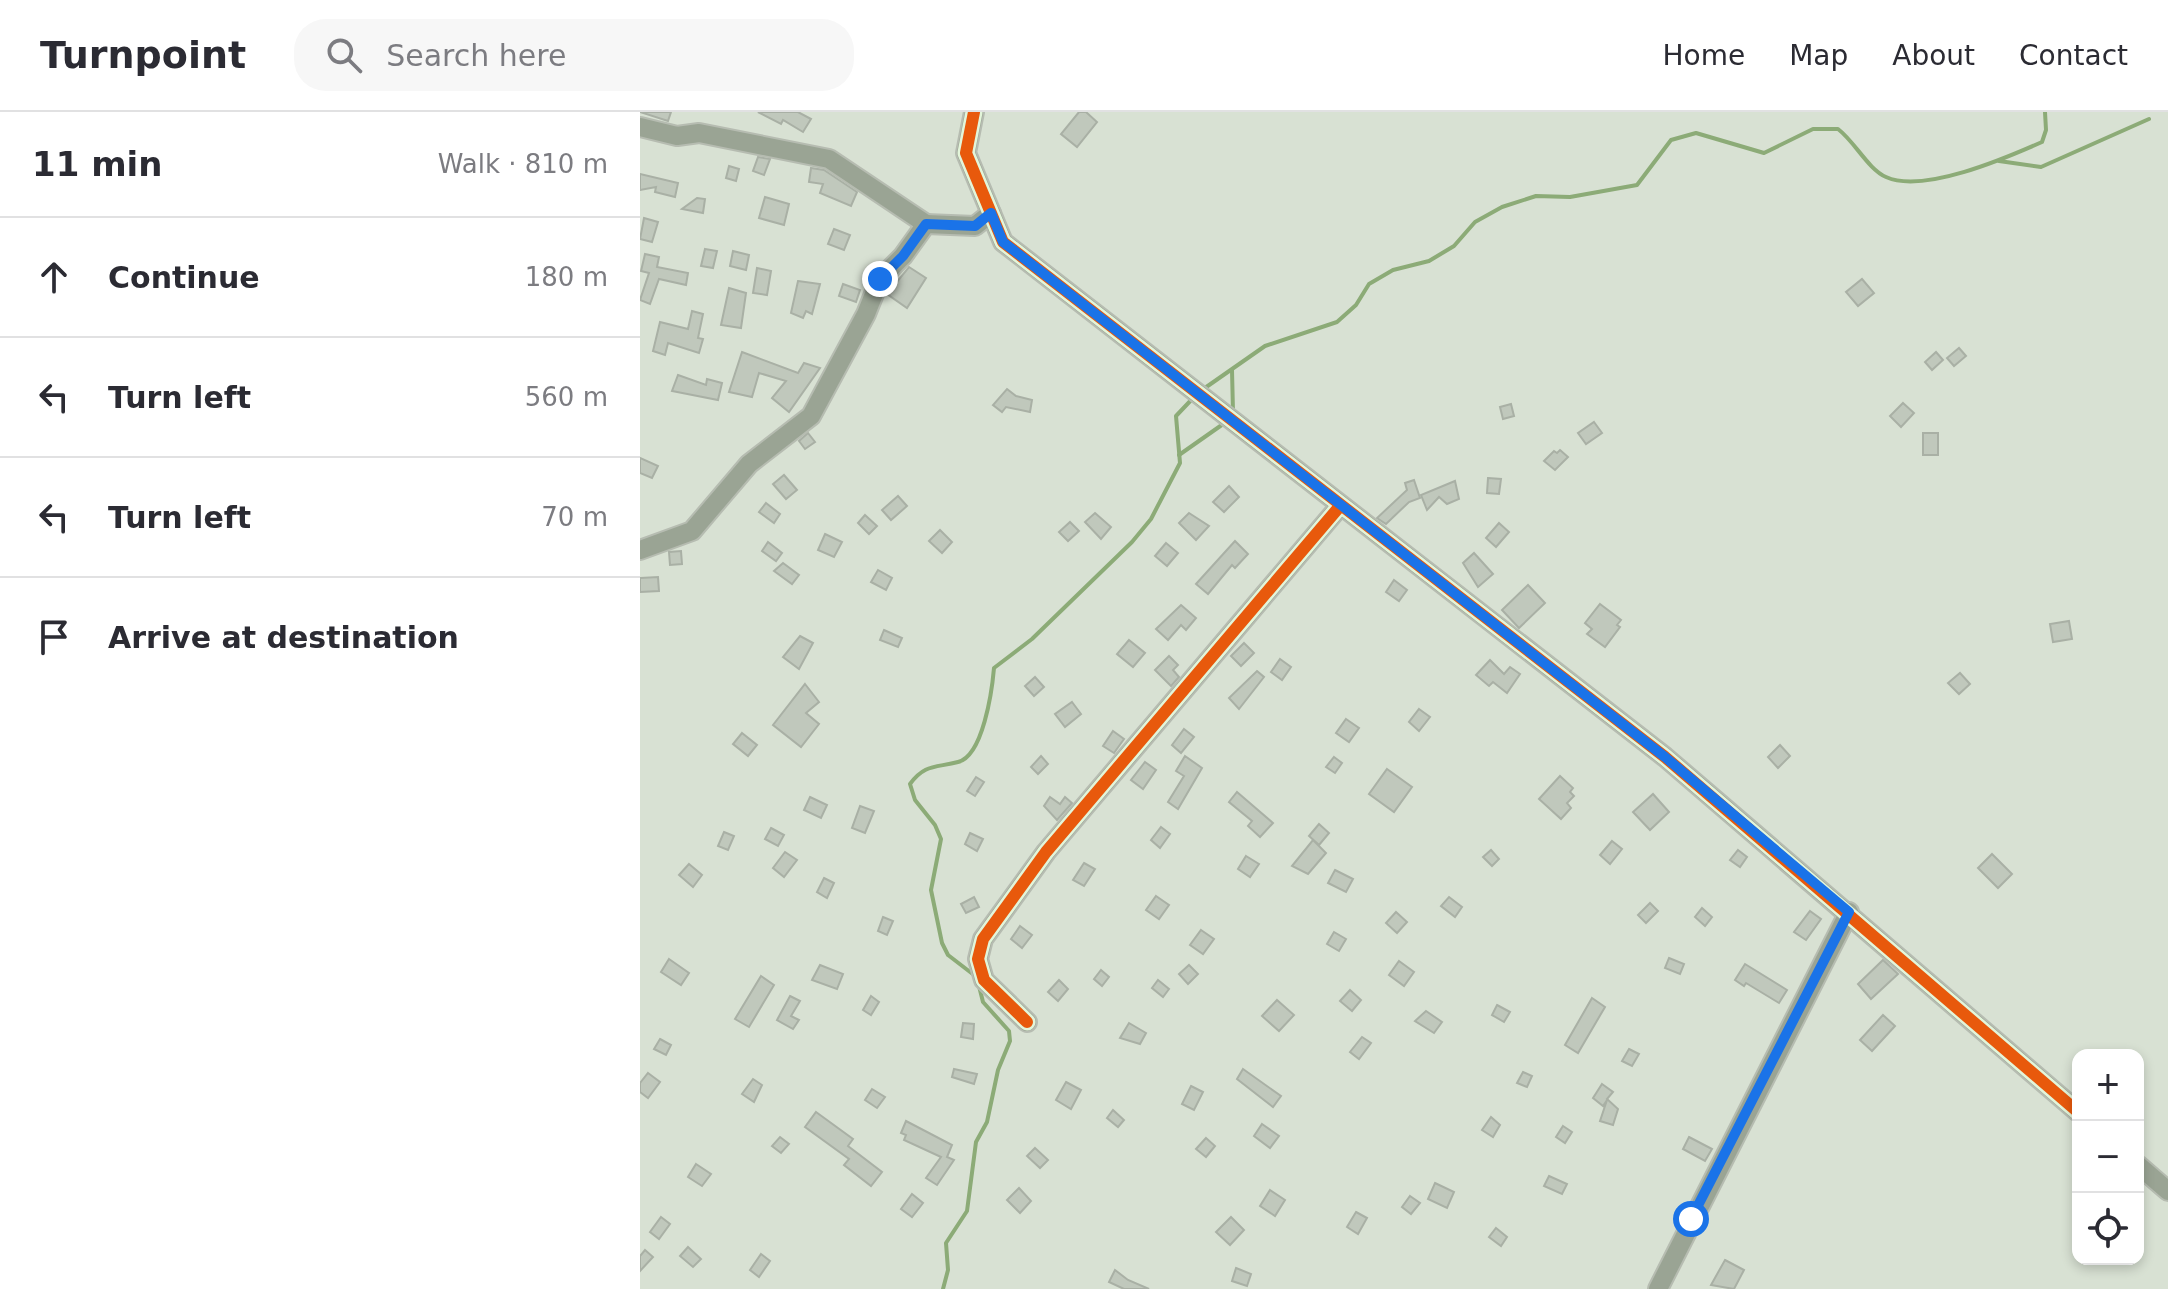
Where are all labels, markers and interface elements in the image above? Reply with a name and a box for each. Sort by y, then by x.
search box [294,19,854,91]
text: Turnpoint [40,33,246,77]
icon: search [322,33,366,77]
text: Search here [386,38,566,73]
text: Home [1662,39,1745,72]
text: Map [1789,39,1848,72]
text: About [1892,39,1975,72]
text: Contact [2019,39,2128,72]
text: 11 min [32,144,162,184]
text: Walk · 810 m [438,149,608,179]
icon: ahead [32,255,76,299]
text: Continue [108,260,260,295]
route end [862,261,898,297]
text: 180 m [525,262,608,292]
icon: left [32,375,76,419]
text: Turn left [108,380,251,415]
text: 560 m [525,382,608,412]
icon: left [32,495,76,539]
text: Turn left [108,500,251,535]
text: 70 m [541,502,608,532]
icon: arrive [32,615,76,659]
text: Arrive at destination [108,620,459,655]
map controls [2072,1049,2144,1265]
button: + [2072,1049,2144,1121]
button: − [2072,1121,2144,1193]
button: locate [2072,1193,2144,1265]
route start [1673,1201,1709,1237]

